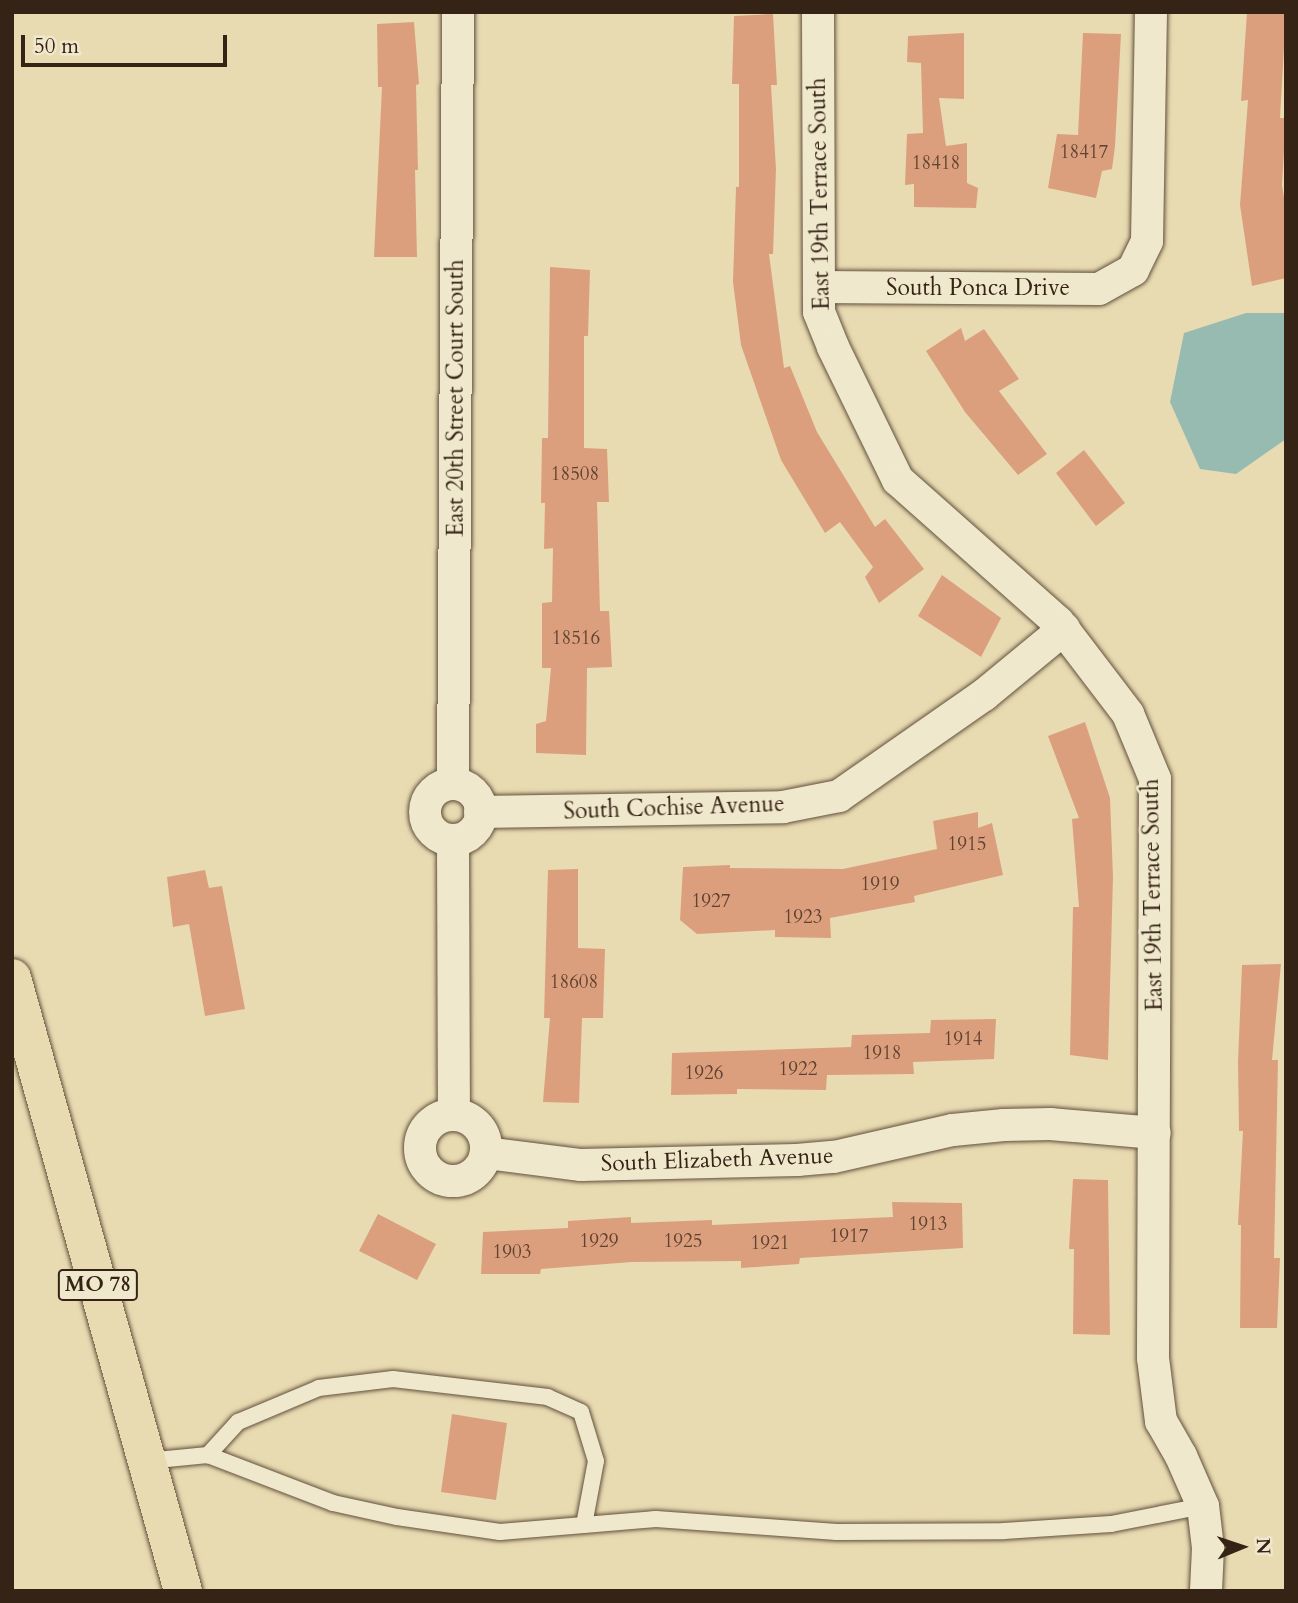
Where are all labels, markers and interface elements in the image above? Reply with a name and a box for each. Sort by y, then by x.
scale bar [24,21,231,65]
text: 50 m [34,32,79,61]
street label: East 19th Terrace South [804,78,836,310]
house number: 18417 [1060,142,1108,164]
house number: 18418 [912,153,960,175]
street label: East 20th Street Court South [442,259,470,537]
street label: South Ponca Drive [886,274,1070,302]
house number: 18508 [551,464,599,486]
house number: 18516 [552,628,600,650]
street label: East 19th Terrace South [1137,779,1169,1011]
street label: South Cochise Avenue [563,790,785,826]
house number: 1915 [948,834,986,856]
house number: 1919 [861,874,899,896]
house number: 1927 [692,891,730,913]
house number: 1923 [784,907,822,929]
house number: 18608 [550,972,598,994]
house number: 1914 [944,1029,982,1051]
house number: 1918 [863,1043,901,1065]
house number: 1922 [779,1059,817,1081]
house number: 1926 [685,1063,723,1085]
street label: South Elizabeth Avenue [600,1142,834,1178]
house number: 1913 [909,1214,947,1236]
house number: 1917 [830,1226,868,1248]
house number: 1929 [580,1231,618,1253]
house number: 1925 [664,1231,702,1253]
house number: 1921 [751,1233,789,1255]
house number: 1903 [493,1242,531,1264]
road number: MO 78 [58,1268,138,1302]
north arrow [1207,1512,1277,1582]
text: N [1250,1538,1276,1555]

